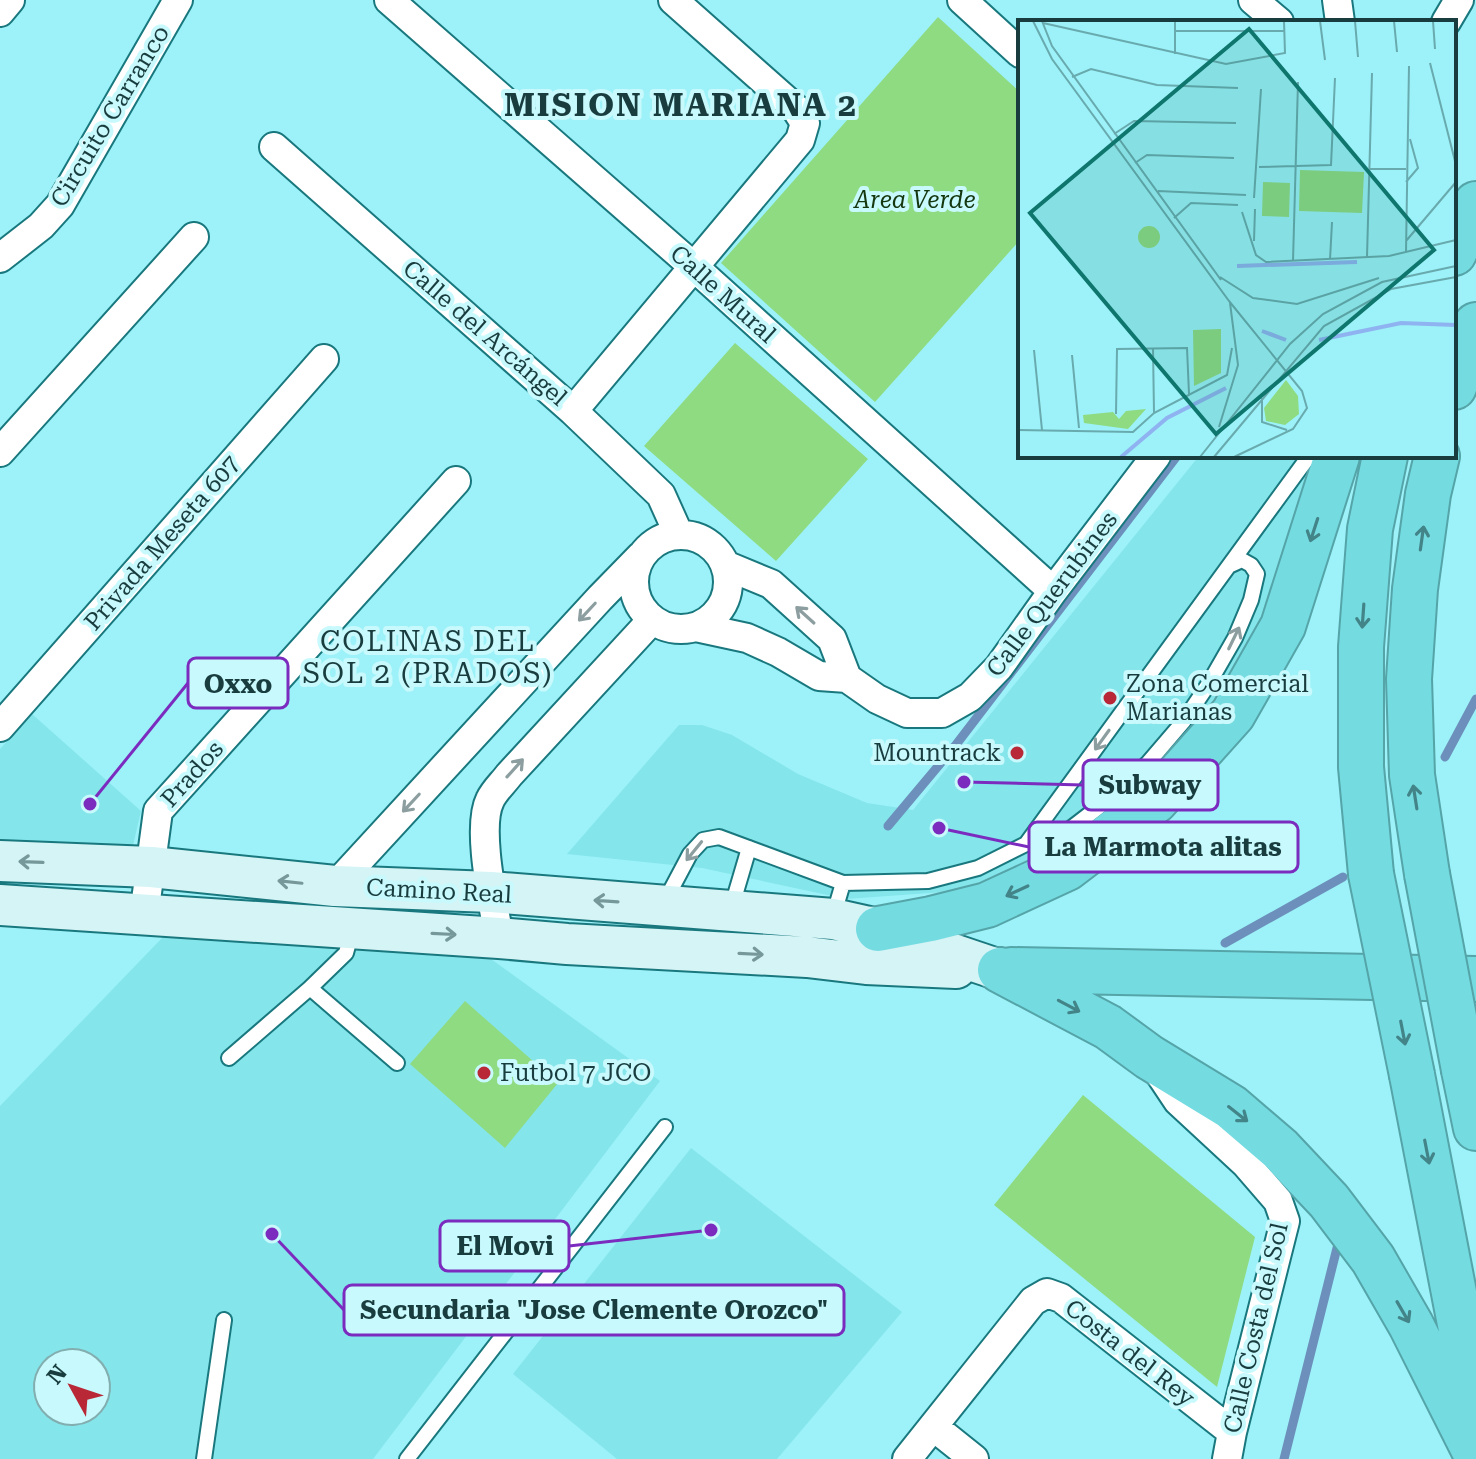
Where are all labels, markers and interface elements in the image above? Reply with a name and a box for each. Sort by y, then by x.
street label: Circuito Carranco [45,20,175,212]
inset map [1018,20,1456,458]
district label: MISION MARIANA 2 [504,86,858,124]
park label: Area Verde [852,186,976,214]
street label: Calle Mural [665,239,781,349]
street label: Calle del Arcángel [397,254,573,412]
street label: Privada Meseta 607 [79,450,245,636]
street label: Calle Querubines [981,506,1123,682]
one-way arrow [1305,518,1320,543]
one-way arrow [1415,526,1430,551]
one-way arrow [577,602,596,622]
one-way arrow [1355,602,1370,629]
one-way arrow [795,605,815,624]
district label: COLINAS DEL SOL 2 (PRADOS) [303,625,553,690]
one-way arrow [1227,627,1242,651]
callout: Oxxo [188,658,288,708]
text: Oxxo [204,669,272,699]
place label: Zona Comercial Marianas [1126,670,1309,726]
marker: Zona Comercial Marianas [1101,689,1119,707]
one-way arrow [1093,729,1110,751]
street label: Prados [155,735,229,813]
place label: Mountrack [873,739,1001,767]
marker: Mountrack [1008,744,1026,762]
one-way arrow [506,759,524,779]
callout: Subway [1083,760,1218,810]
text: Subway [1099,770,1202,800]
one-way arrow [1407,785,1422,810]
one-way arrow [402,793,420,813]
callout: La Marmota alitas [1029,822,1298,872]
text: La Marmota alitas [1044,832,1282,862]
one-way arrow [685,840,703,861]
one-way arrow [18,855,45,870]
street label: Camino Real [365,873,513,909]
one-way arrow [277,874,304,889]
one-way arrow [1006,884,1030,899]
one-way arrow [593,893,619,908]
one-way arrow [430,927,457,942]
one-way arrow [737,947,764,962]
one-way arrow [1057,999,1081,1015]
one-way arrow [1397,1020,1412,1045]
place label: Futbol 7 JCO [500,1059,651,1087]
marker: Futbol 7 JCO [475,1064,493,1082]
one-way arrow [1227,1105,1248,1123]
one-way arrow [1420,1138,1435,1164]
street label: Calle Costa del Sol [1218,1220,1294,1436]
callout: El Movi [440,1221,569,1271]
text: El Movi [456,1231,554,1261]
callout: Secundaria "Jose Clemente Orozco" [344,1285,844,1335]
street label: Costa del Rey [1060,1294,1201,1413]
text: Secundaria "Jose Clemente Orozco" [360,1295,828,1325]
one-way arrow [1395,1300,1411,1323]
north arrow [32,1347,112,1427]
text: N [42,1360,72,1389]

